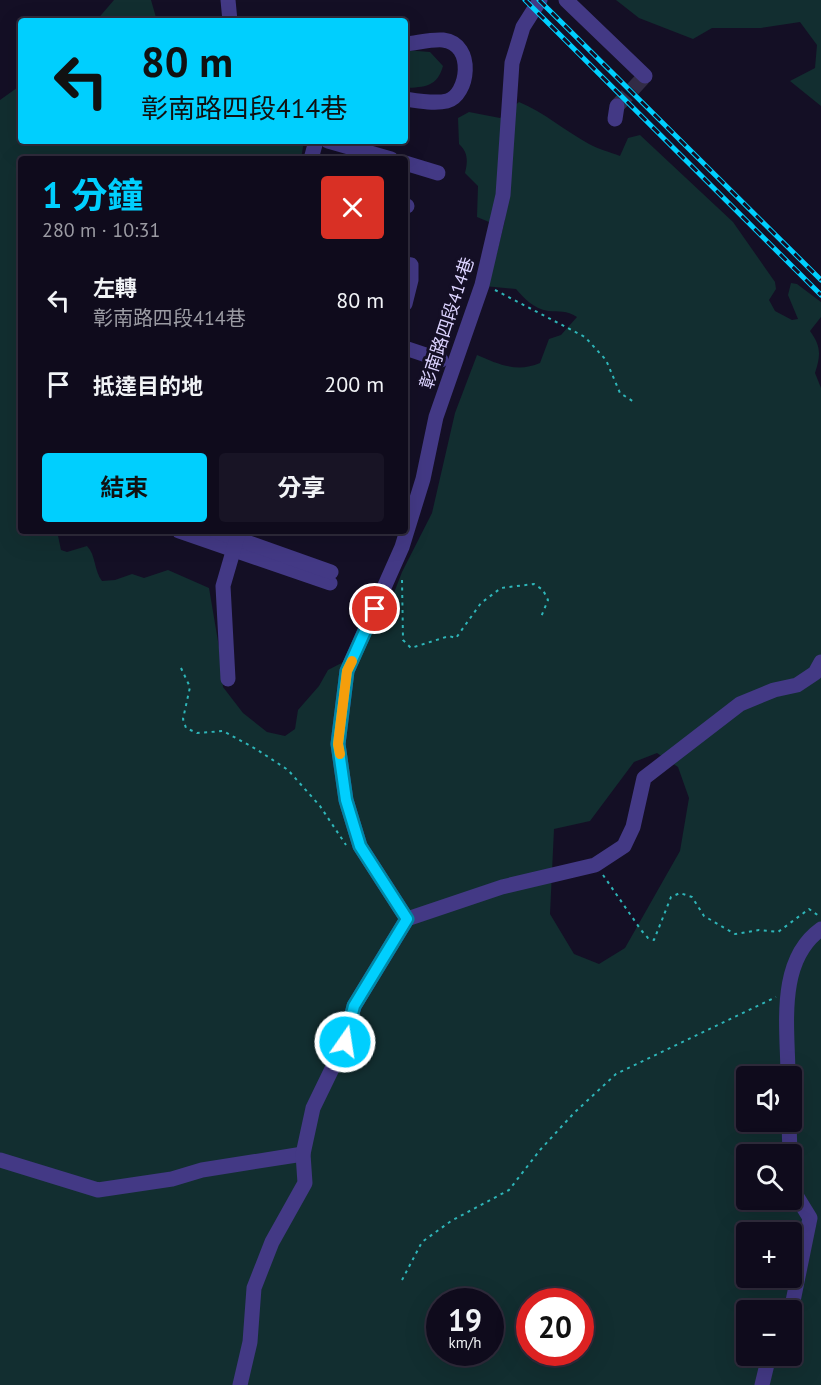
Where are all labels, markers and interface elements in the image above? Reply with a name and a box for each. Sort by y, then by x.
text: 80 m [141,34,233,89]
icon: left [42,42,120,120]
text: 彰南路四段414巷 [141,91,347,125]
text: 1 分鐘 [42,171,144,218]
button: close [321,176,384,239]
text: 280 m · 10:31 [42,217,160,243]
street label: 彰南路四段414巷 [414,254,479,392]
text: 左轉 [93,274,137,302]
icon: left [42,284,75,317]
text: 80 m [336,286,384,314]
text: 彰南路四段414巷 [93,305,246,331]
icon: arrive [42,368,75,401]
text: 200 m [324,370,384,398]
text: 抵達目的地 [93,372,203,400]
button: 結束 [42,453,207,522]
button: 分享 [219,453,384,522]
pin [349,583,400,634]
icon: arrive [358,592,391,625]
position arrow [313,1010,377,1074]
map controls [736,1066,802,1366]
button: sound [736,1066,802,1132]
button: search [736,1144,802,1210]
button: + [736,1222,802,1288]
speed limit sign: 20 [516,1288,594,1366]
text: 19 [448,1300,482,1339]
button: − [736,1300,802,1366]
text: km/h [449,1333,481,1352]

